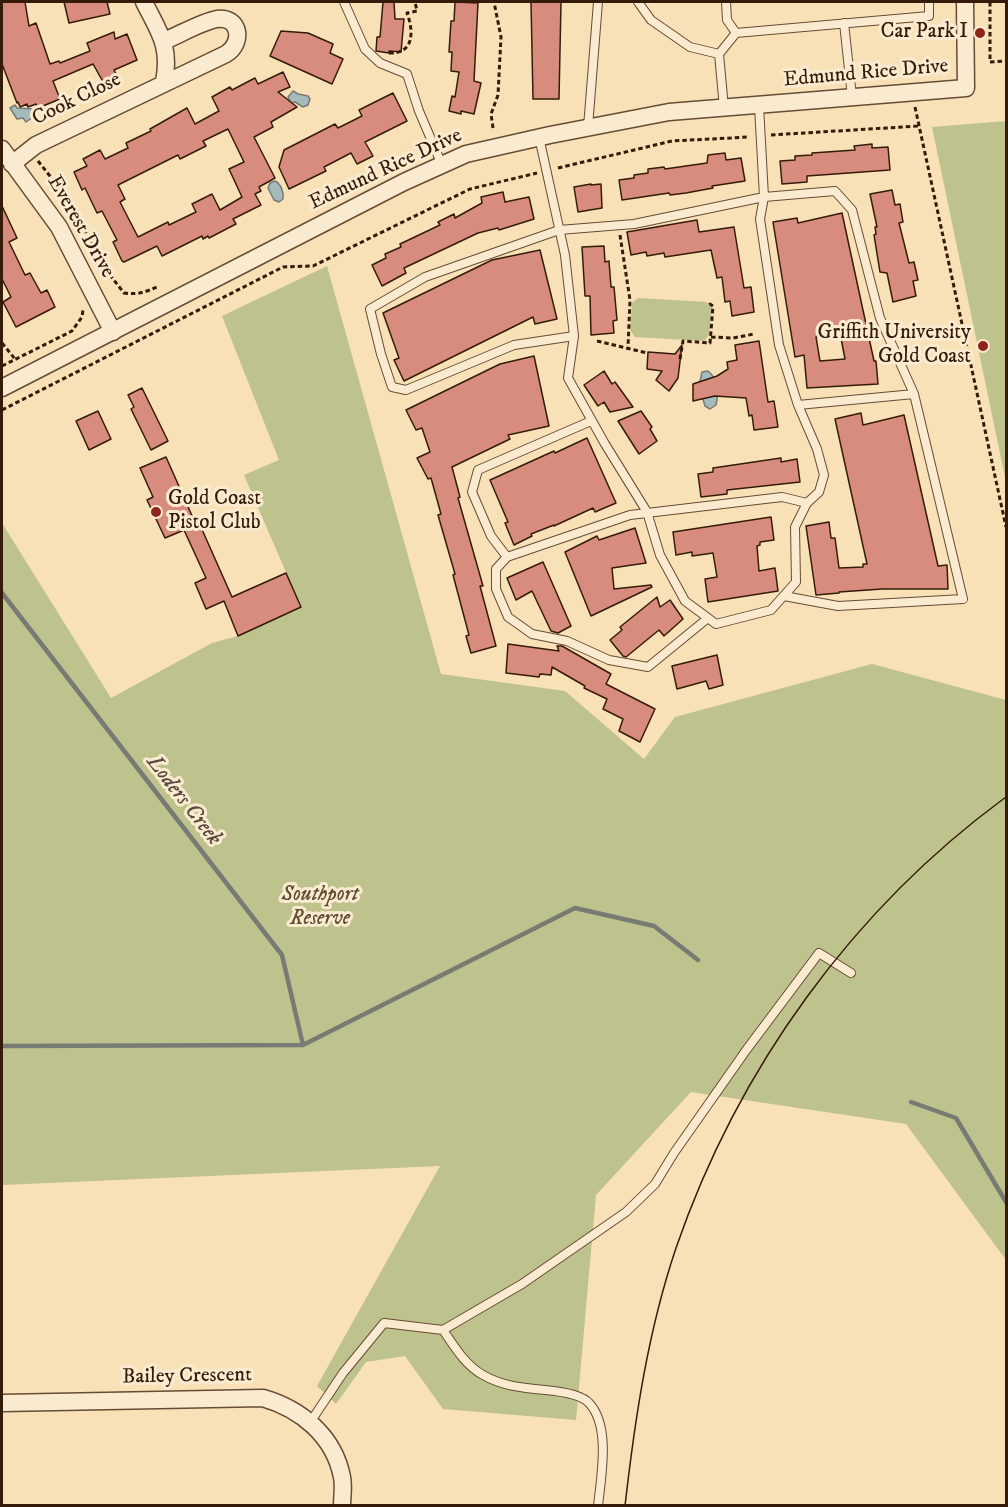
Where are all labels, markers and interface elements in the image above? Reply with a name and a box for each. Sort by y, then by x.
place label: Car Park I [880,20,968,46]
marker: Car Park I [973,26,987,40]
street label: Edmund Rice Drive [782,54,950,94]
street label: Cook Close [29,68,125,132]
street label: Edmund Rice Drive [306,124,466,216]
street label: Everest Drive [41,171,119,283]
place label: Griffith University Gold Coast [818,321,971,371]
marker: Griffith University Gold Coast [976,339,990,353]
place label: Gold Coast Pistol Club [168,487,261,537]
marker: Gold Coast Pistol Club [149,505,163,519]
water label: Loders Creek [140,751,226,851]
park label: Southport Reserve [282,883,358,933]
street label: Bailey Crescent [122,1363,252,1391]

